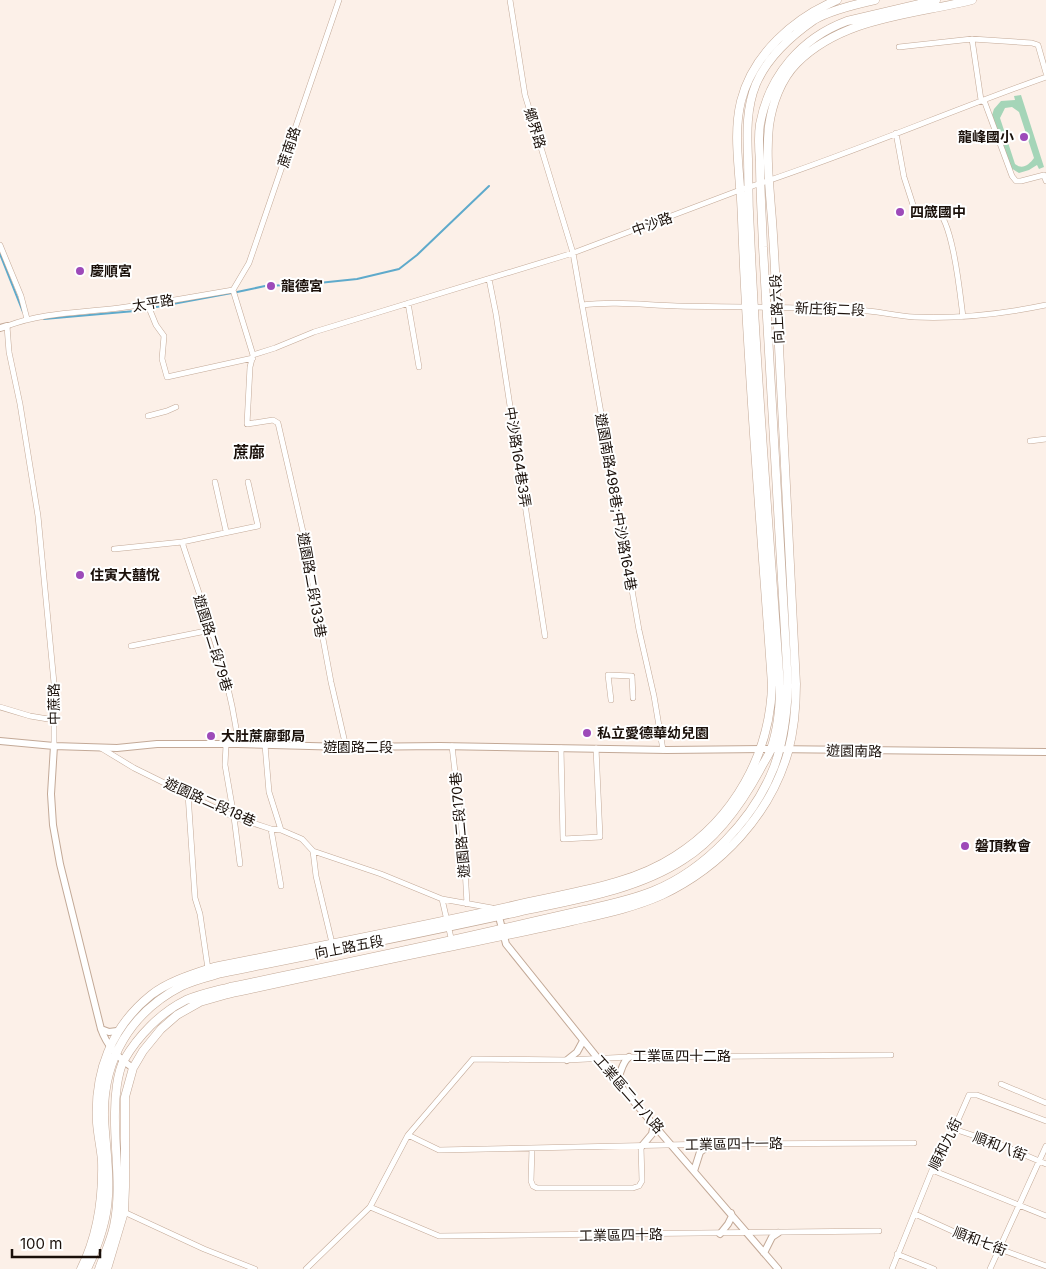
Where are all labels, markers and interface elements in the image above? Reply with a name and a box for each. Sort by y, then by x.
street label: 鄉界路 [521,105,550,150]
street label: 蔗南路 [274,124,303,169]
place label: 龍峰國小 [958,128,1014,145]
marker: 龍峰國小 [1018,131,1030,143]
place label: 四箴國中 [910,203,966,220]
marker: 四箴國中 [894,206,906,218]
street label: 中沙路 [629,208,674,239]
place label: 慶順宮 [90,262,132,279]
marker: 慶順宮 [74,265,86,277]
street label: 向上路六段 [766,274,787,344]
place label: 龍德宮 [281,277,323,294]
marker: 龍德宮 [265,280,277,292]
street label: 太平路 [131,291,175,314]
street label: 新庄街二段 [795,299,865,318]
street label: 中沙路164巷3弄 [502,405,535,509]
street label: 遊園南路498巷;中沙路164巷 [592,412,640,592]
district label: 蔗廍 [233,442,265,462]
street label: 遊園路二段133巷 [295,531,330,639]
place label: 住寅大囍悅 [90,566,160,583]
marker: 住寅大囍悅 [74,569,86,581]
street label: 遊園路二段79巷 [191,592,236,693]
street label: 中蔗路 [45,683,62,725]
place label: 私立愛德華幼兒園 [597,724,709,741]
place label: 大肚蔗廍郵局 [221,727,305,744]
marker: 私立愛德華幼兒園 [581,727,593,739]
marker: 大肚蔗廍郵局 [205,730,217,742]
street label: 遊園路二段 [323,738,393,755]
street label: 遊園南路 [826,742,882,759]
street label: 遊園路二段170巷 [446,771,473,879]
street label: 遊園路二段18巷 [162,774,259,829]
place label: 磐頂教會 [975,837,1031,854]
marker: 磐頂教會 [959,840,971,852]
street label: 向上路五段 [313,931,385,962]
street label: 工業區四十二路 [633,1047,731,1064]
street label: 工業區二十八路 [591,1051,668,1136]
street label: 順和九街 [925,1115,964,1173]
street label: 順和八街 [971,1128,1029,1164]
street label: 工業區四十一路 [685,1134,783,1153]
street label: 順和七街 [951,1223,1009,1259]
street label: 工業區四十路 [579,1225,663,1244]
scale bar [12,1226,100,1258]
text: 100 m [20,1234,62,1253]

